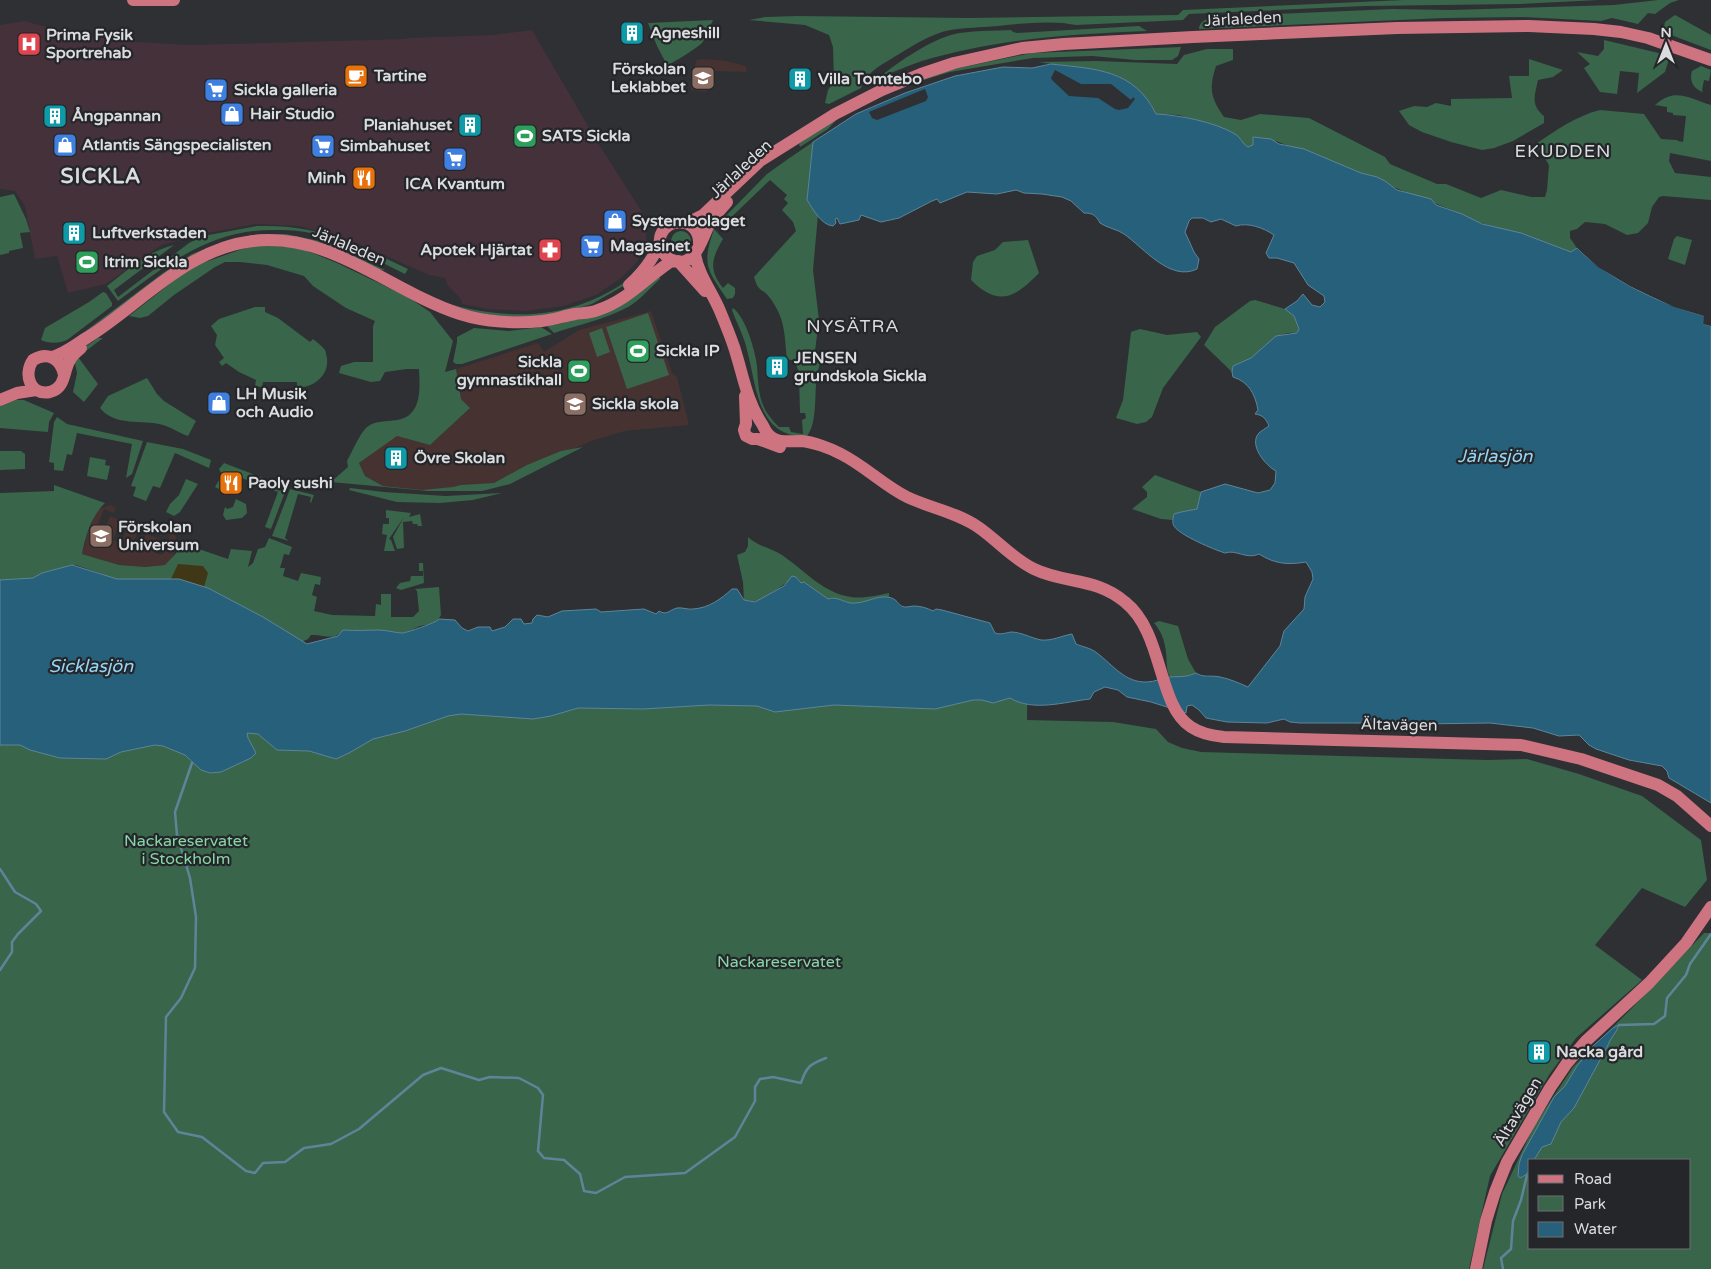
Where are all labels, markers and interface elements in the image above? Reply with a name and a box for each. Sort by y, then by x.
street label: Järlaleden [1204,7,1282,31]
building icon: Agneshill [619,20,645,46]
north arrow [1641,20,1691,70]
place label: Agneshill [650,23,720,43]
text: N [1660,24,1672,41]
place label: Prima Fysik Sportrehab [46,25,133,63]
hospital icon: Prima Fysik Sportrehab [16,31,42,57]
place label: Förskolan Leklabbet [611,59,687,97]
cafe icon: Tartine [343,63,369,89]
school or university icon: Förskolan Leklabbet [690,65,716,91]
place label: Tartine [373,66,426,86]
building icon: Villa Tomtebo [787,66,813,92]
place label: Villa Tomtebo [818,69,922,89]
supermarket icon: Sickla galleria [203,77,229,103]
place label: Sickla galleria [234,80,337,100]
shop icon: Hair Studio [219,101,245,127]
building icon: Ångpannan [42,103,68,129]
place label: Hair Studio [250,104,335,124]
place label: Ångpannan [72,106,161,126]
building icon: Planiahuset [457,112,483,138]
place label: Planiahuset [363,115,453,135]
sports icon: SATS Sickla [512,123,538,149]
place label: SATS Sickla [542,126,630,146]
shop icon: Atlantis Sängspecialisten [52,132,78,158]
supermarket icon: Simbahuset [310,133,336,159]
place label: Atlantis Sängspecialisten [82,135,272,155]
street label: Järlaleden [706,135,776,203]
place label: Simbahuset [340,136,431,156]
district label: EKUDDEN [1514,140,1612,162]
supermarket icon: ICA Kvantum [442,146,468,172]
district label: SICKLA [61,164,141,189]
restaurant icon: Minh [351,165,377,191]
place label: Minh [307,168,346,188]
place label: ICA Kvantum [405,174,505,194]
shop icon: Systembolaget [602,208,628,234]
place label: Systembolaget [632,211,746,231]
building icon: Luftverkstaden [61,220,87,246]
street label: Järlaleden [309,222,389,270]
place label: Luftverkstaden [92,223,207,243]
supermarket icon: Magasinet [579,233,605,259]
place label: Magasinet [610,236,691,256]
pharmacy icon: Apotek Hjärtat [537,237,563,263]
place label: Apotek Hjärtat [420,240,533,260]
sports icon: Itrim Sickla [74,249,100,275]
place label: Itrim Sickla [104,252,187,272]
district label: NYSÄTRA [806,315,900,337]
sports icon: Sickla IP [625,338,651,364]
place label: Sickla IP [656,341,720,361]
place label: JENSEN grundskola Sickla [793,348,927,386]
place label: Sickla gymnastikhall [457,352,562,390]
building icon: JENSEN grundskola Sickla [764,354,790,380]
sports icon: Sickla gymnastikhall [566,358,592,384]
place label: LH Musik och Audio [236,384,314,422]
shop icon: LH Musik och Audio [206,390,232,416]
school or university icon: Sickla skola [562,391,588,417]
place label: Sickla skola [592,394,679,414]
building icon: Övre Skolan [383,445,409,471]
water label: Järlasjön [1457,445,1534,467]
place label: Övre Skolan [414,448,505,468]
restaurant icon: Paoly sushi [218,470,244,496]
place label: Paoly sushi [248,473,333,493]
place label: Förskolan Universum [118,517,199,555]
school or university icon: Förskolan Universum [88,523,114,549]
water label: Sicklasjön [49,655,134,677]
street label: Ältavägen [1360,714,1438,736]
park label: Nackareservatet i Stockholm [124,831,248,869]
park label: Nackareservatet [717,952,841,972]
building icon: Nacka gård [1526,1039,1552,1065]
place label: Nacka gård [1556,1042,1643,1062]
street label: Ältavägen [1490,1074,1546,1150]
legend [1528,1159,1691,1249]
text: Road [1574,1170,1612,1188]
text: Park [1574,1195,1606,1213]
text: Water [1574,1220,1617,1238]

